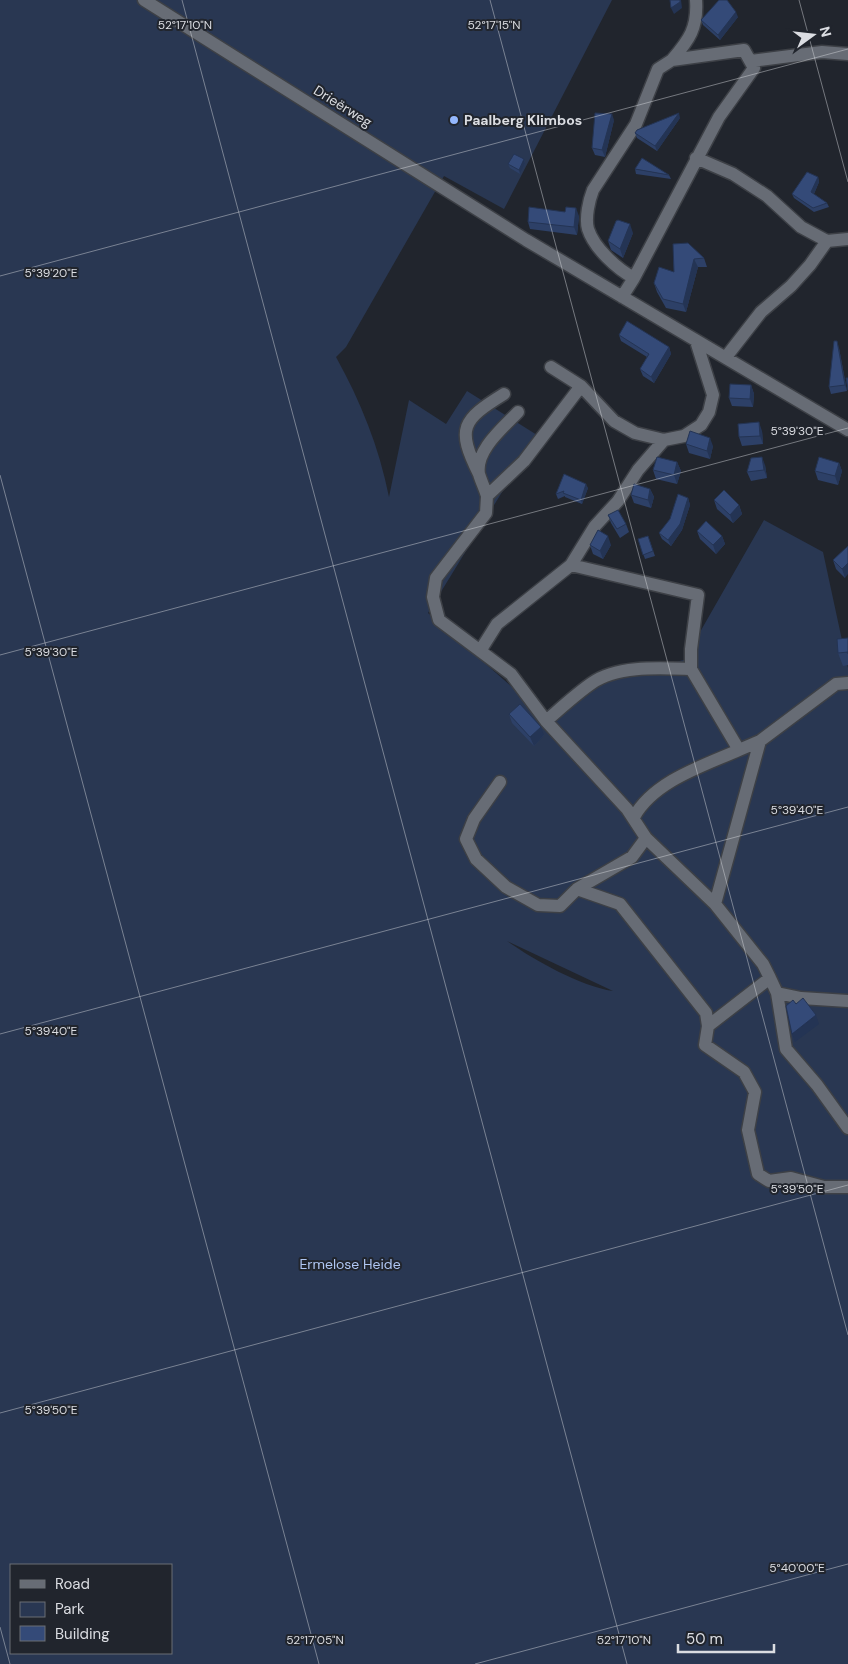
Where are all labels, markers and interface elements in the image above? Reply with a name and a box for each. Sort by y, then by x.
north arrow [788,10,838,60]
text: 52°17'10"N [158,17,212,33]
text: 52°17'15"N [467,17,521,33]
text: N [816,24,836,39]
street label: Drieërweg [310,81,376,131]
place label: Paalberg Klimbos [464,111,582,129]
marker: Paalberg Klimbos [448,114,460,126]
text: 5°39'20"E [25,265,78,281]
text: 5°39'30"E [770,423,824,439]
text: 5°39'30"E [24,644,78,660]
text: 5°39'40"E [771,802,824,818]
text: 5°39'40"E [25,1023,78,1039]
text: 5°39'50"E [770,1181,824,1197]
park label: Ermelose Heide [299,1255,401,1273]
text: 5°39'50"E [24,1402,78,1418]
text: 5°40'00"E [769,1560,825,1576]
legend [10,1564,172,1654]
text: Road [55,1574,90,1594]
text: Park [55,1599,85,1619]
scale bar [678,1622,774,1654]
text: Building [55,1624,110,1644]
text: 50 m [686,1629,723,1649]
text: 52°17'05"N [286,1632,344,1648]
text: 52°17'10"N [597,1632,651,1648]

